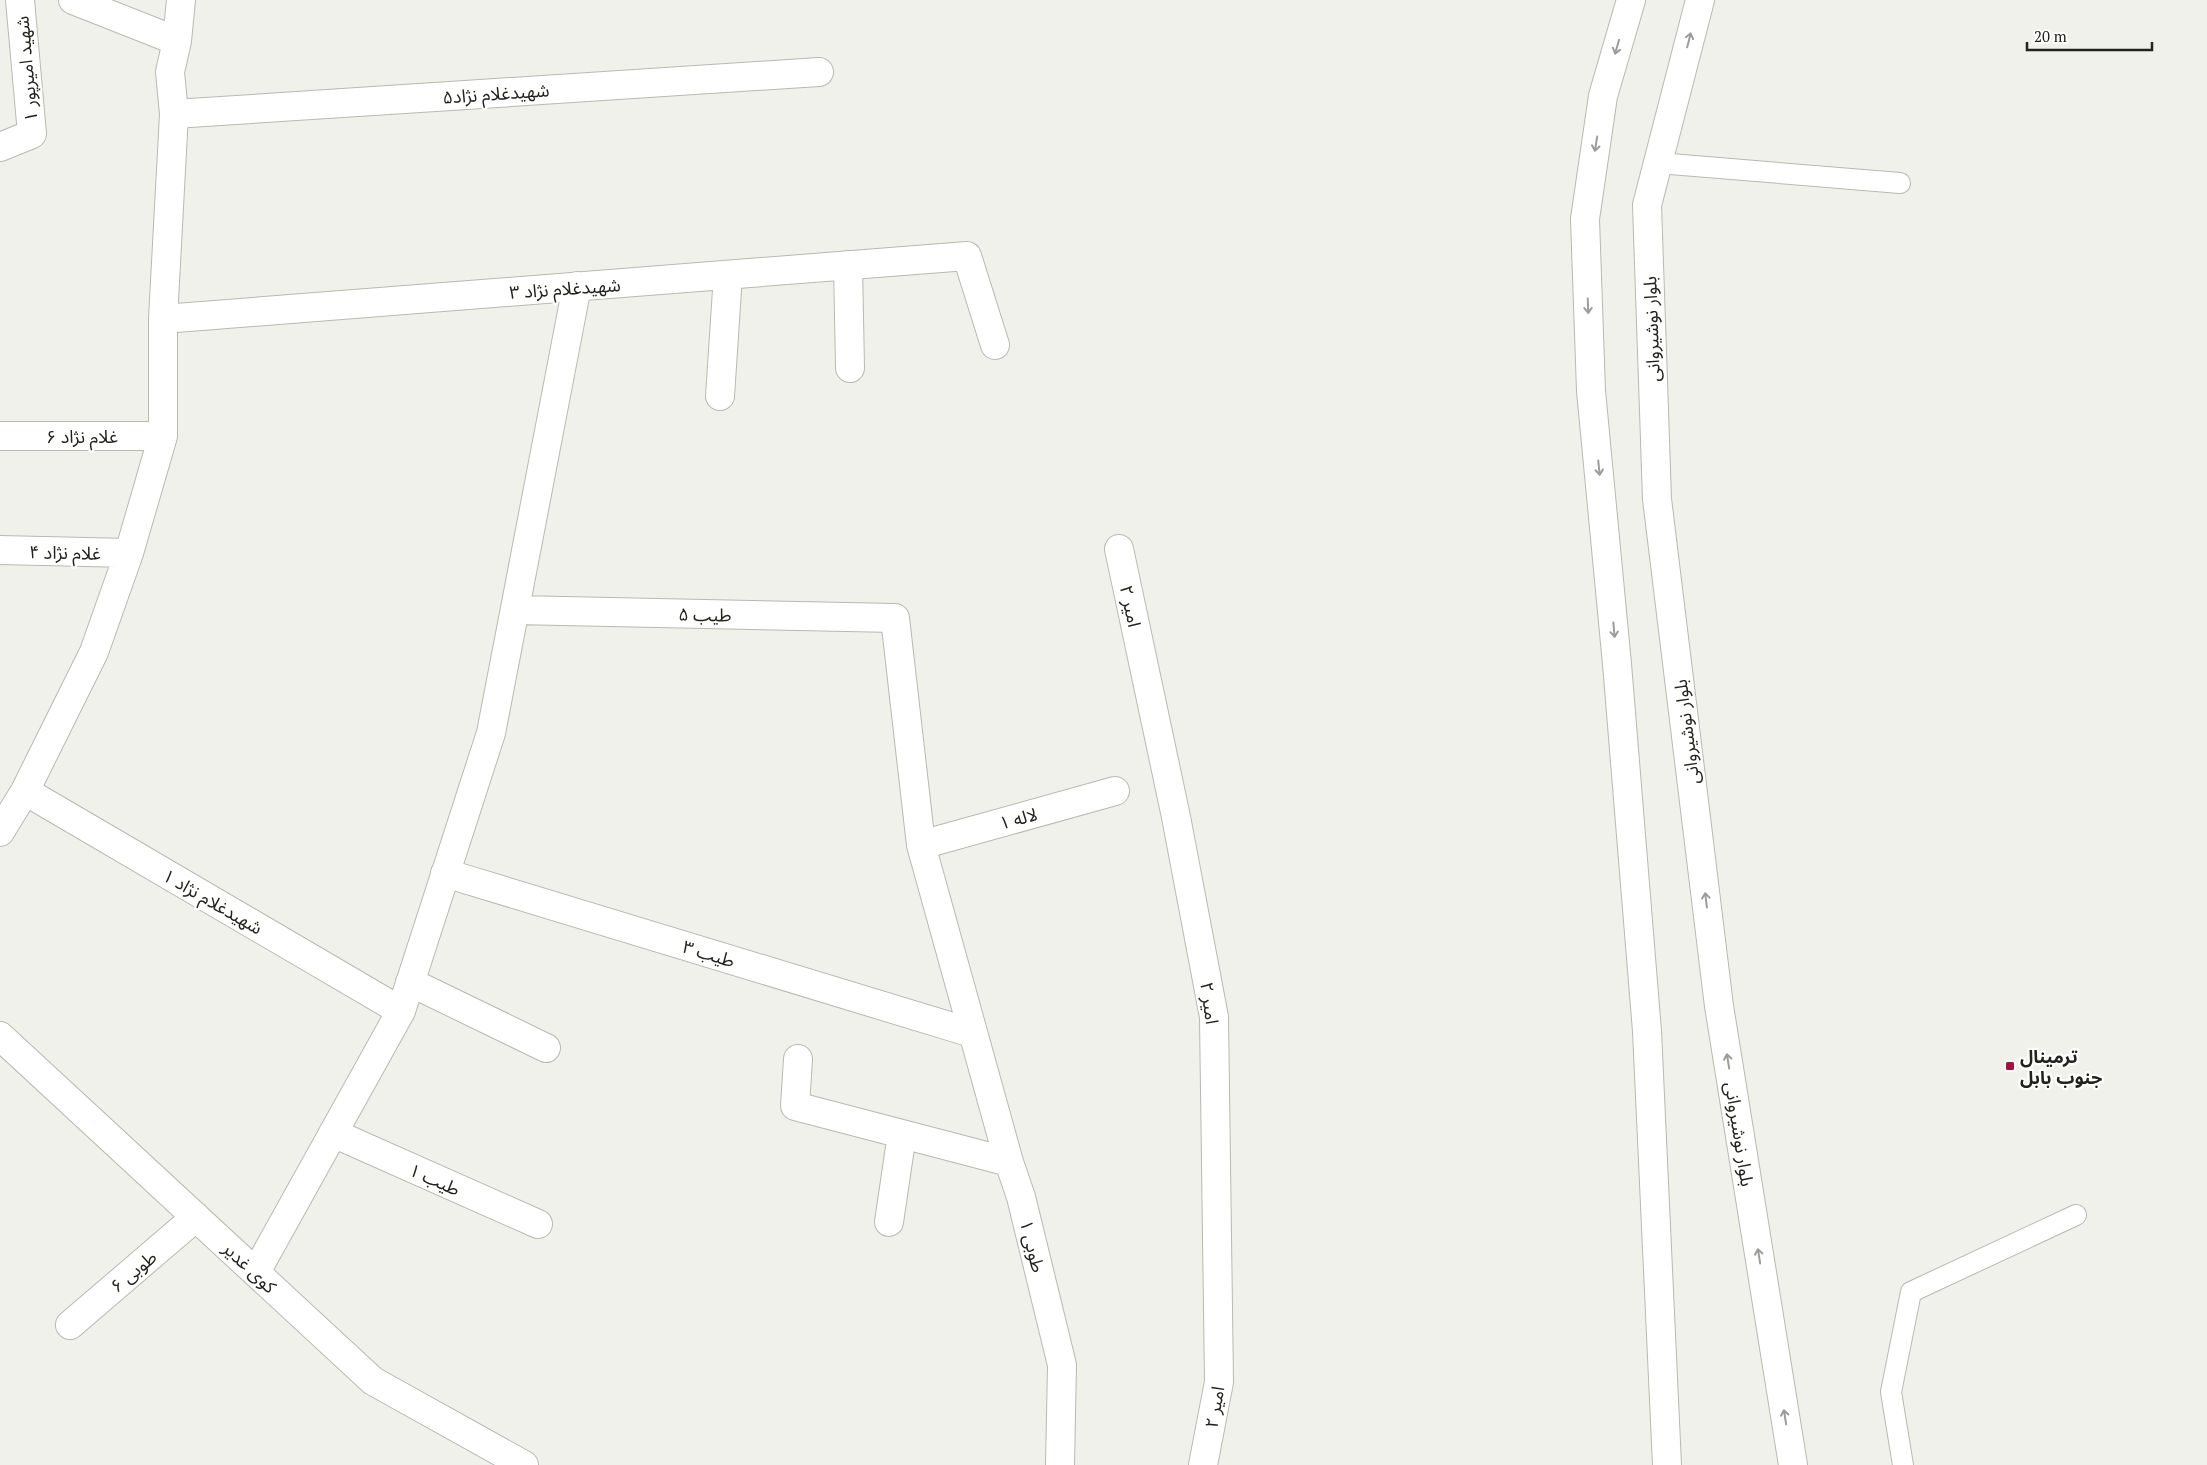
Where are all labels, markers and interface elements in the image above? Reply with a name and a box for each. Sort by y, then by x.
street label: شهید امیرپور ۱ [9,15,43,123]
scale bar [2027,20,2152,52]
text: 20 m [2034,26,2067,46]
one-way arrow [1685,33,1695,49]
one-way arrow [1612,38,1622,54]
street label: شهیدغلام نژاد۵ [442,77,550,112]
one-way arrow [1590,136,1600,152]
street label: شهیدغلام نژاد ۳ [509,272,622,307]
street label: بلوار نوشیروانی [1637,276,1665,382]
one-way arrow [1583,298,1593,314]
street label: غلام نژاد ۶ [46,424,118,451]
one-way arrow [1594,460,1604,476]
street label: غلام نژاد ۴ [29,539,101,568]
street label: امیر ۲ [1115,583,1147,629]
street label: طیب ۵ [678,602,732,626]
one-way arrow [1609,622,1619,638]
street label: بلوار نوشیروانی [1668,678,1704,786]
street label: لاله ۱ [996,801,1040,835]
street label: شهیدغلام نژاد ۱ [157,863,267,942]
one-way arrow [1701,893,1711,909]
street label: طیب ۳ [680,934,738,972]
street label: امیر ۲ [1195,980,1225,1026]
place label: ترمینال جنوب بابل [2020,1044,2102,1089]
one-way arrow [1723,1054,1733,1070]
marker: ترمینال جنوب بابل [2004,1060,2016,1072]
street label: بلوار نوشیروانی [1720,1080,1760,1188]
street label: طیب ۱ [406,1157,464,1201]
street label: طوبی ۱ [1015,1217,1051,1275]
street label: کوی غدیر [217,1235,282,1298]
street label: طوبی ۶ [105,1245,161,1297]
one-way arrow [1754,1249,1764,1265]
street label: امیر ۲ [1199,1384,1229,1430]
one-way arrow [1780,1409,1790,1425]

